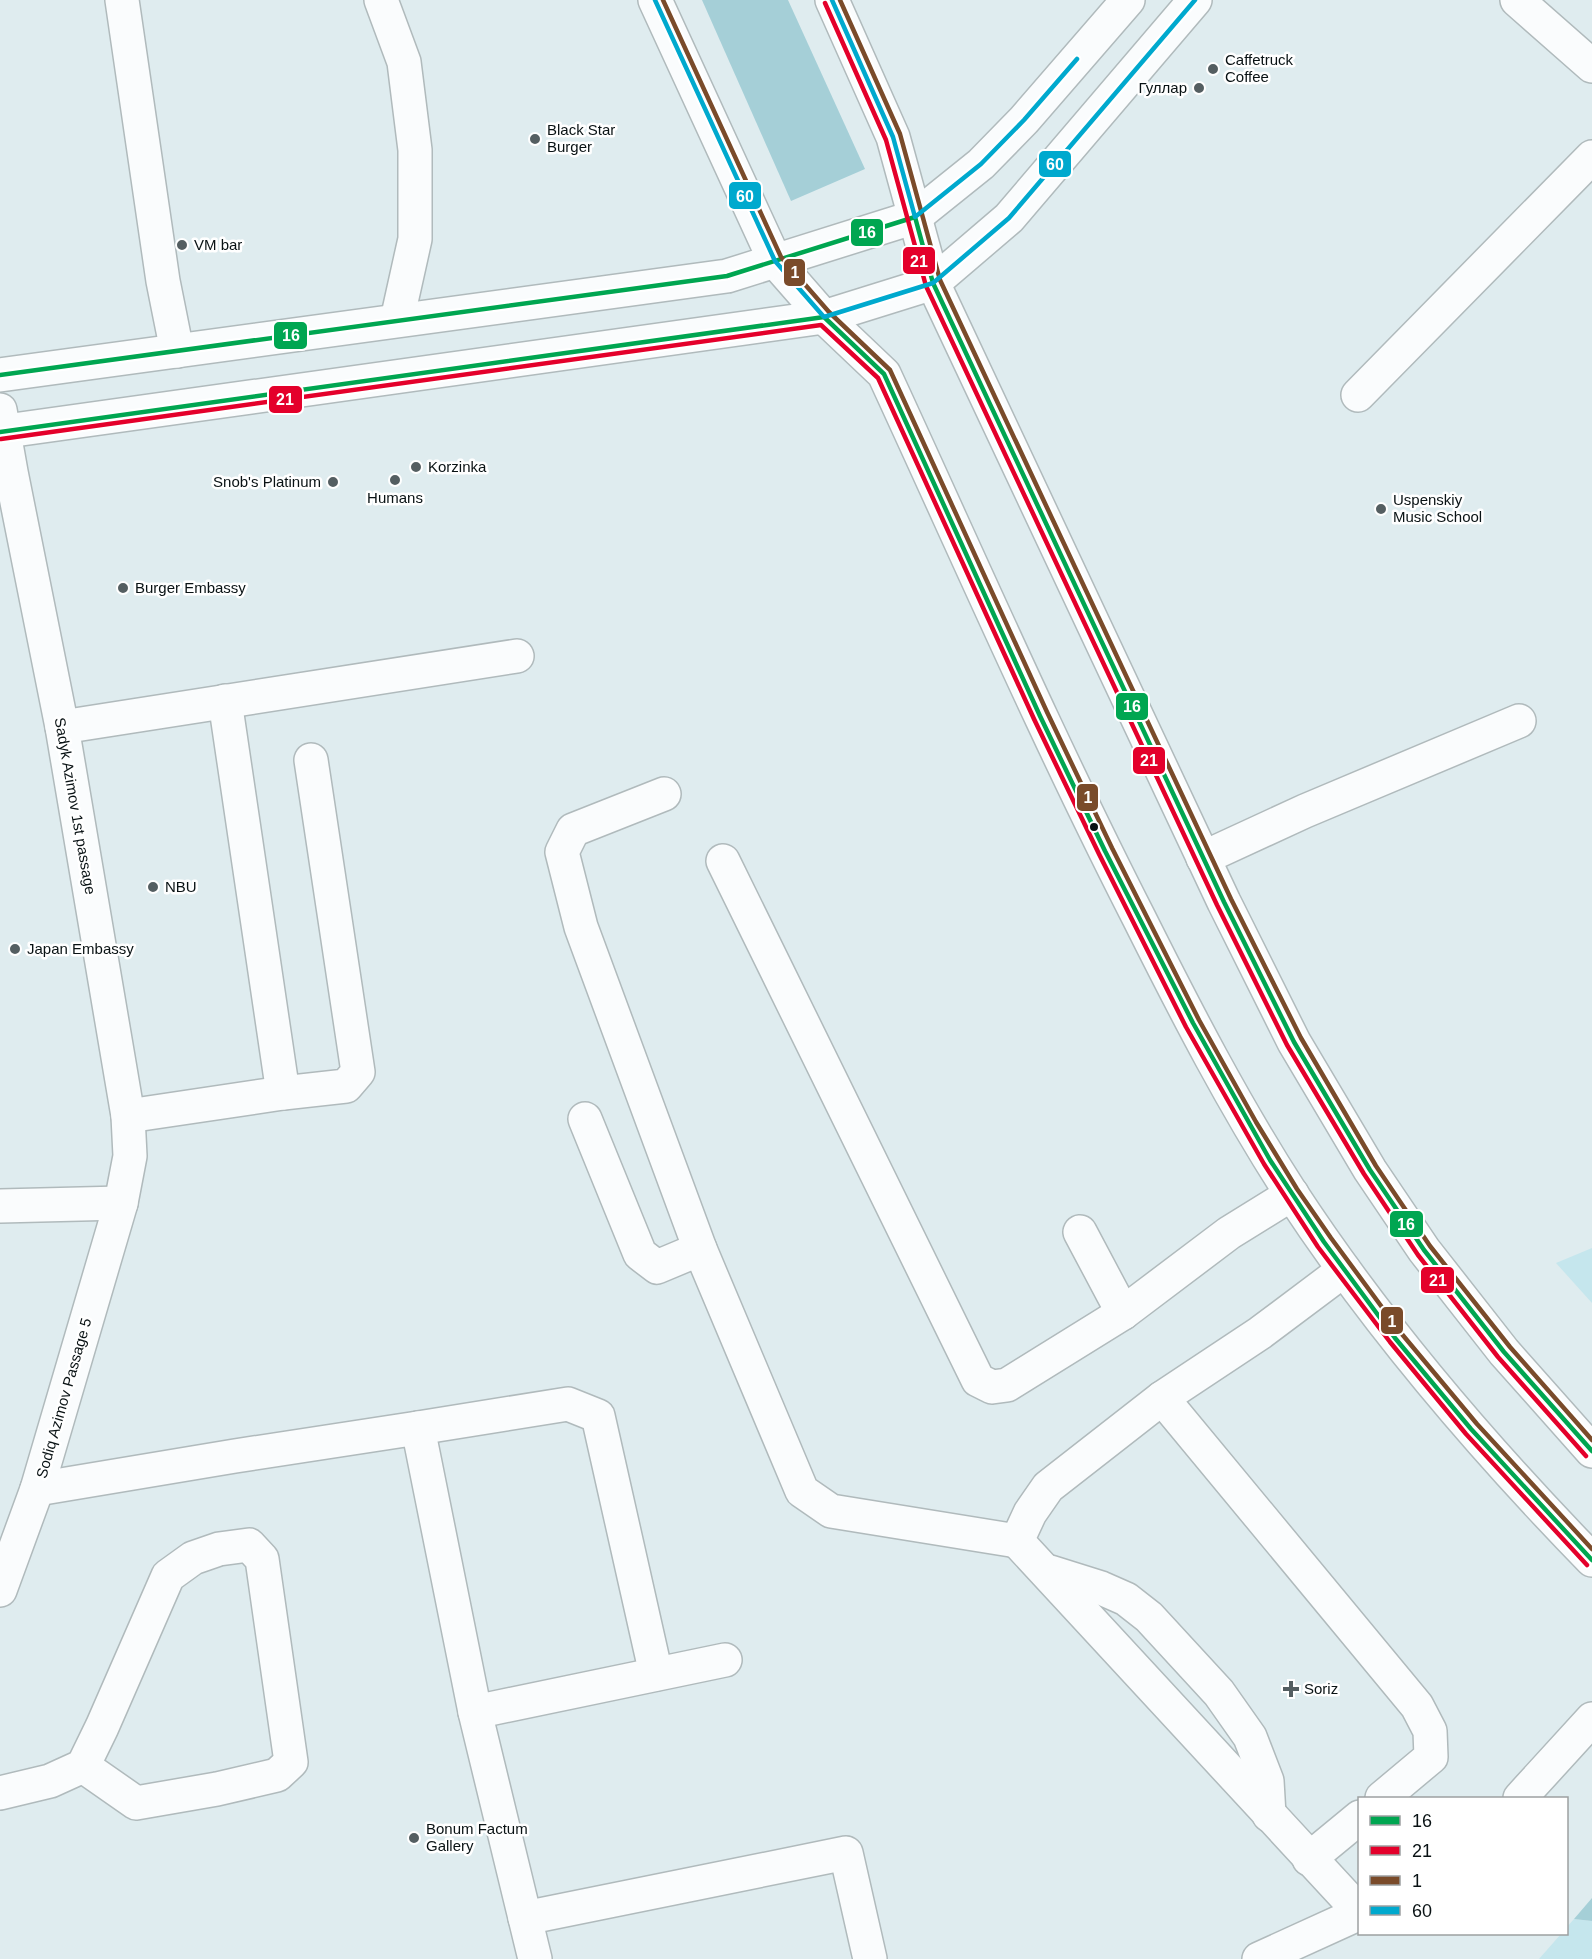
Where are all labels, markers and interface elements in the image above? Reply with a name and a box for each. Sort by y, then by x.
place label: Caffetruck Coffee [1225,51,1294,85]
marker: Caffetruck Coffee [1206,62,1220,76]
place label: Гуллар [1139,79,1187,96]
marker: Гуллар [1192,81,1206,95]
place label: Black Star Burger [547,121,615,155]
marker: Black Star Burger [528,132,542,146]
line badge: 60 [1038,150,1072,178]
text: 60 [1046,156,1064,173]
line badge: 60 [728,181,762,210]
text: 60 [736,188,754,205]
line badge: 16 [850,218,884,247]
text: 16 [858,224,876,241]
place label: VM bar [194,236,242,253]
marker: VM bar [175,238,189,252]
line badge: 21 [902,246,936,275]
text: 21 [910,253,928,270]
line badge: 1 [783,258,806,287]
text: 1 [791,264,800,281]
line badge: 16 [273,321,308,350]
text: 16 [282,327,300,344]
line badge: 21 [268,385,303,414]
text: 21 [276,391,294,408]
place label: Korzinka [428,458,487,475]
marker: Korzinka [409,460,423,474]
place label: Snob's Platinum [213,473,321,490]
marker: Humans [388,473,402,487]
marker: Snob's Platinum [326,475,340,489]
place label: Humans [367,489,423,506]
place label: Uspenskiy Music School [1393,491,1482,525]
marker: Uspenskiy Music School [1374,502,1388,516]
place label: Burger Embassy [135,579,246,596]
marker: Burger Embassy [116,581,130,595]
line badge: 16 [1115,692,1149,721]
text: 16 [1123,698,1141,715]
street label: Sadyk Azimov 1st passage [52,716,99,896]
line badge: 21 [1132,746,1166,775]
text: 21 [1140,752,1158,769]
line badge: 1 [1076,783,1099,812]
text: 1 [1084,789,1093,806]
unlabelled marker [1088,821,1100,833]
place label: NBU [165,878,197,895]
marker: NBU [146,880,160,894]
place label: Japan Еmbassy [27,940,134,957]
marker: Japan Еmbassy [8,942,22,956]
line badge: 16 [1389,1210,1424,1238]
text: 16 [1397,1216,1415,1233]
line badge: 21 [1420,1266,1455,1294]
text: 21 [1429,1272,1447,1289]
line badge: 1 [1380,1306,1404,1335]
text: 1 [1388,1313,1397,1330]
street label: Sodiq Azimov Passage 5 [32,1316,95,1480]
marker: Soriz [1282,1680,1300,1698]
place label: Soriz [1304,1680,1338,1697]
legend [1358,1797,1568,1935]
text: 16 [1412,1811,1432,1831]
place label: Bonum Factum Gallery [426,1820,528,1854]
marker: Bonum Factum Gallery [407,1831,421,1845]
text: 21 [1412,1841,1432,1861]
text: 1 [1412,1871,1422,1891]
text: 60 [1412,1901,1432,1921]

